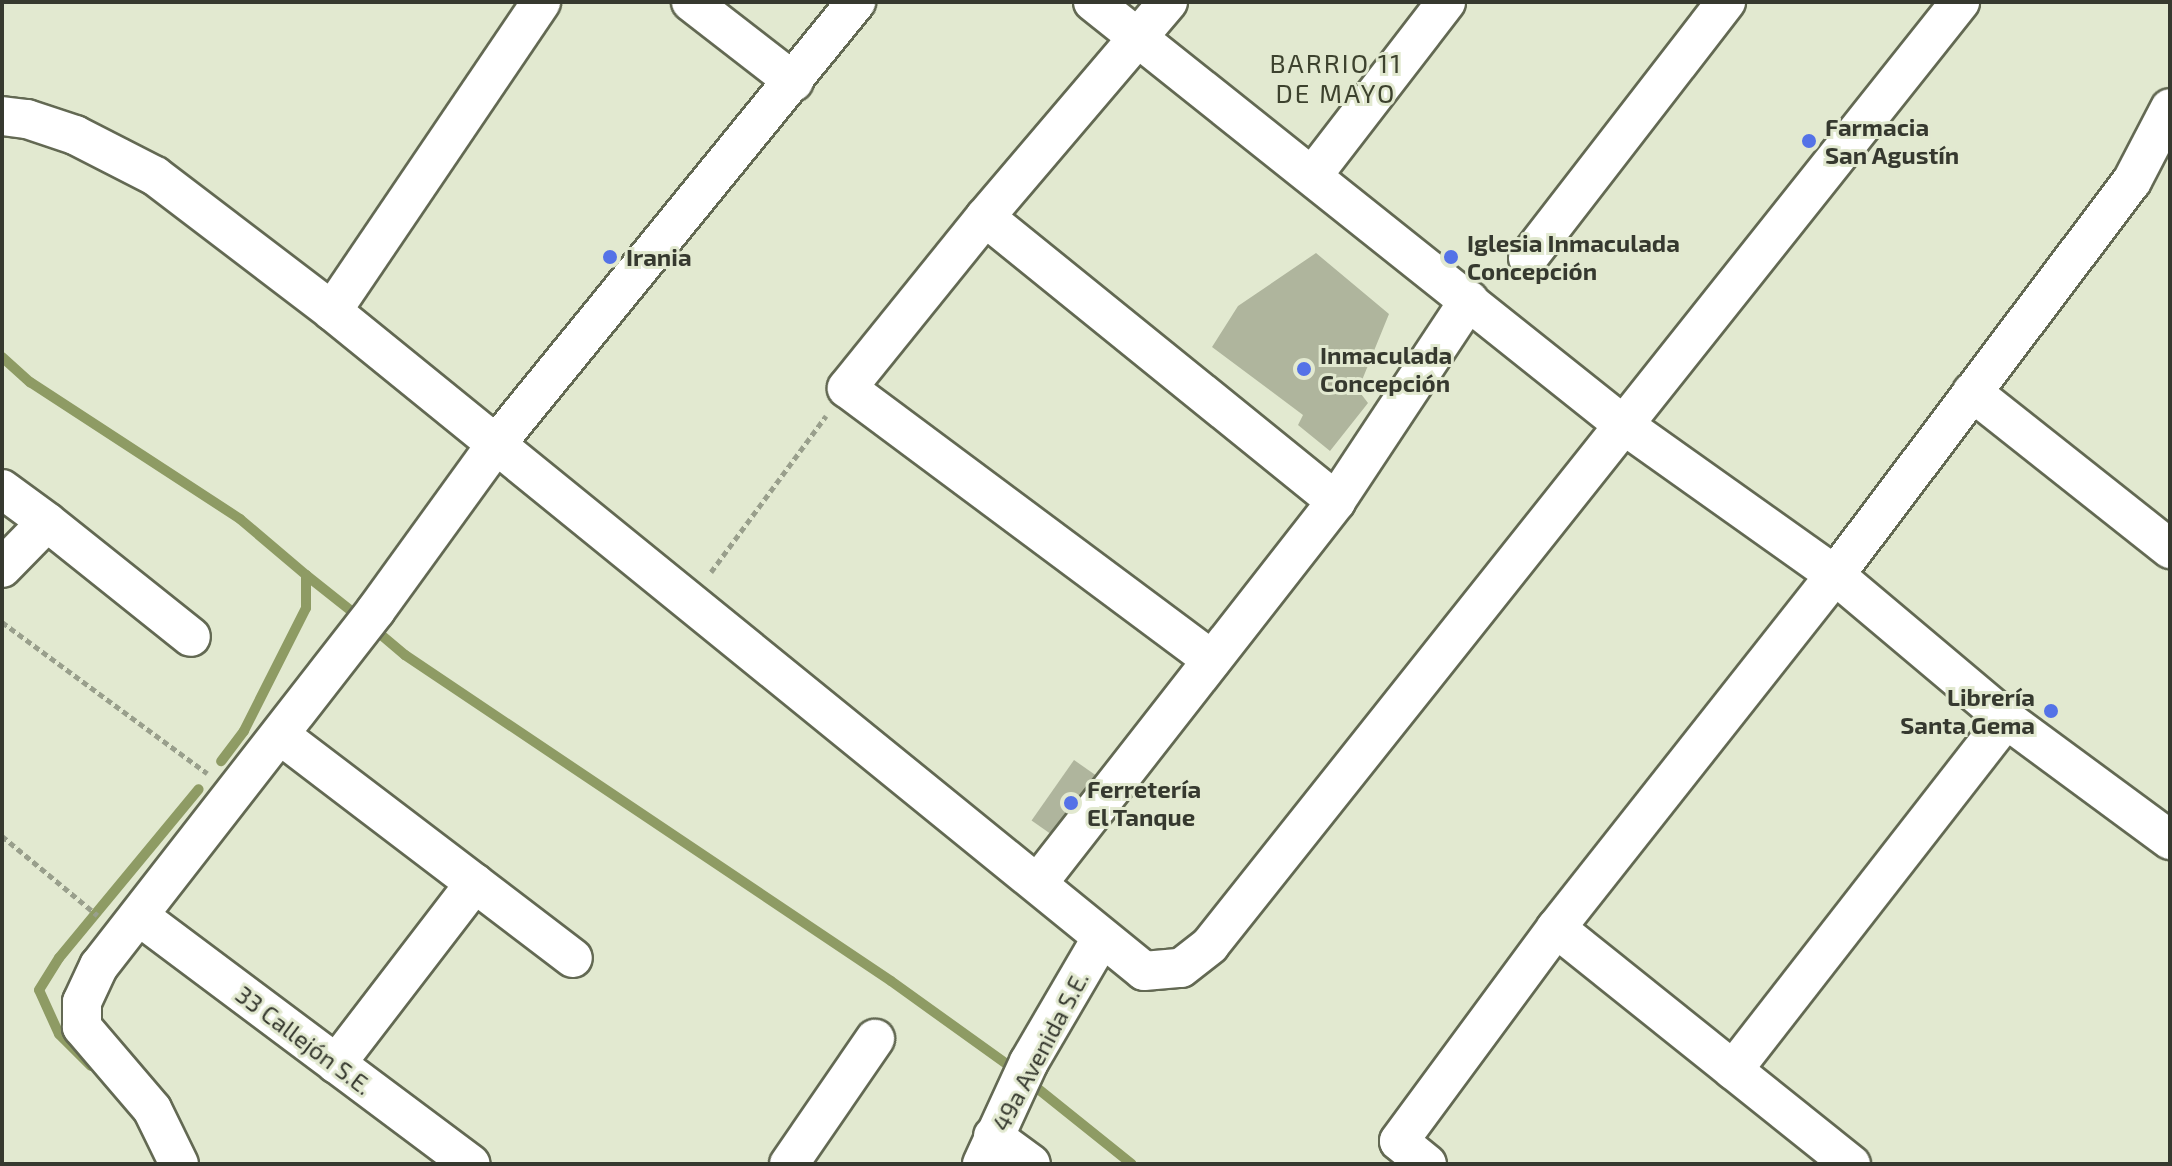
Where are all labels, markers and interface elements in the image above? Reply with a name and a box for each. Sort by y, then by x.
district label: BARRIO 11 DE MAYO [1269,47,1403,108]
place label: Farmacia San Agustín [1825,113,1960,169]
marker: Farmacia San Agustín [1800,132,1818,150]
place label: Iglesia Inmaculada Concepción [1467,229,1680,285]
place label: Irania [626,243,692,271]
marker: Irania [601,248,619,266]
marker: Iglesia Inmaculada Concepción [1442,248,1460,266]
place label: Inmaculada Concepción [1320,341,1452,397]
marker: Inmaculada Concepción [1295,360,1313,378]
place label: Librería Santa Gema [1900,683,2035,739]
marker: Librería Santa Gema [2042,702,2060,720]
place label: Ferretería El Tanque [1087,775,1201,831]
marker: Ferretería El Tanque [1062,794,1080,812]
street label: 49a Avenida S.E. [986,966,1094,1136]
street label: 33 Callejón S.E. [230,979,378,1101]

